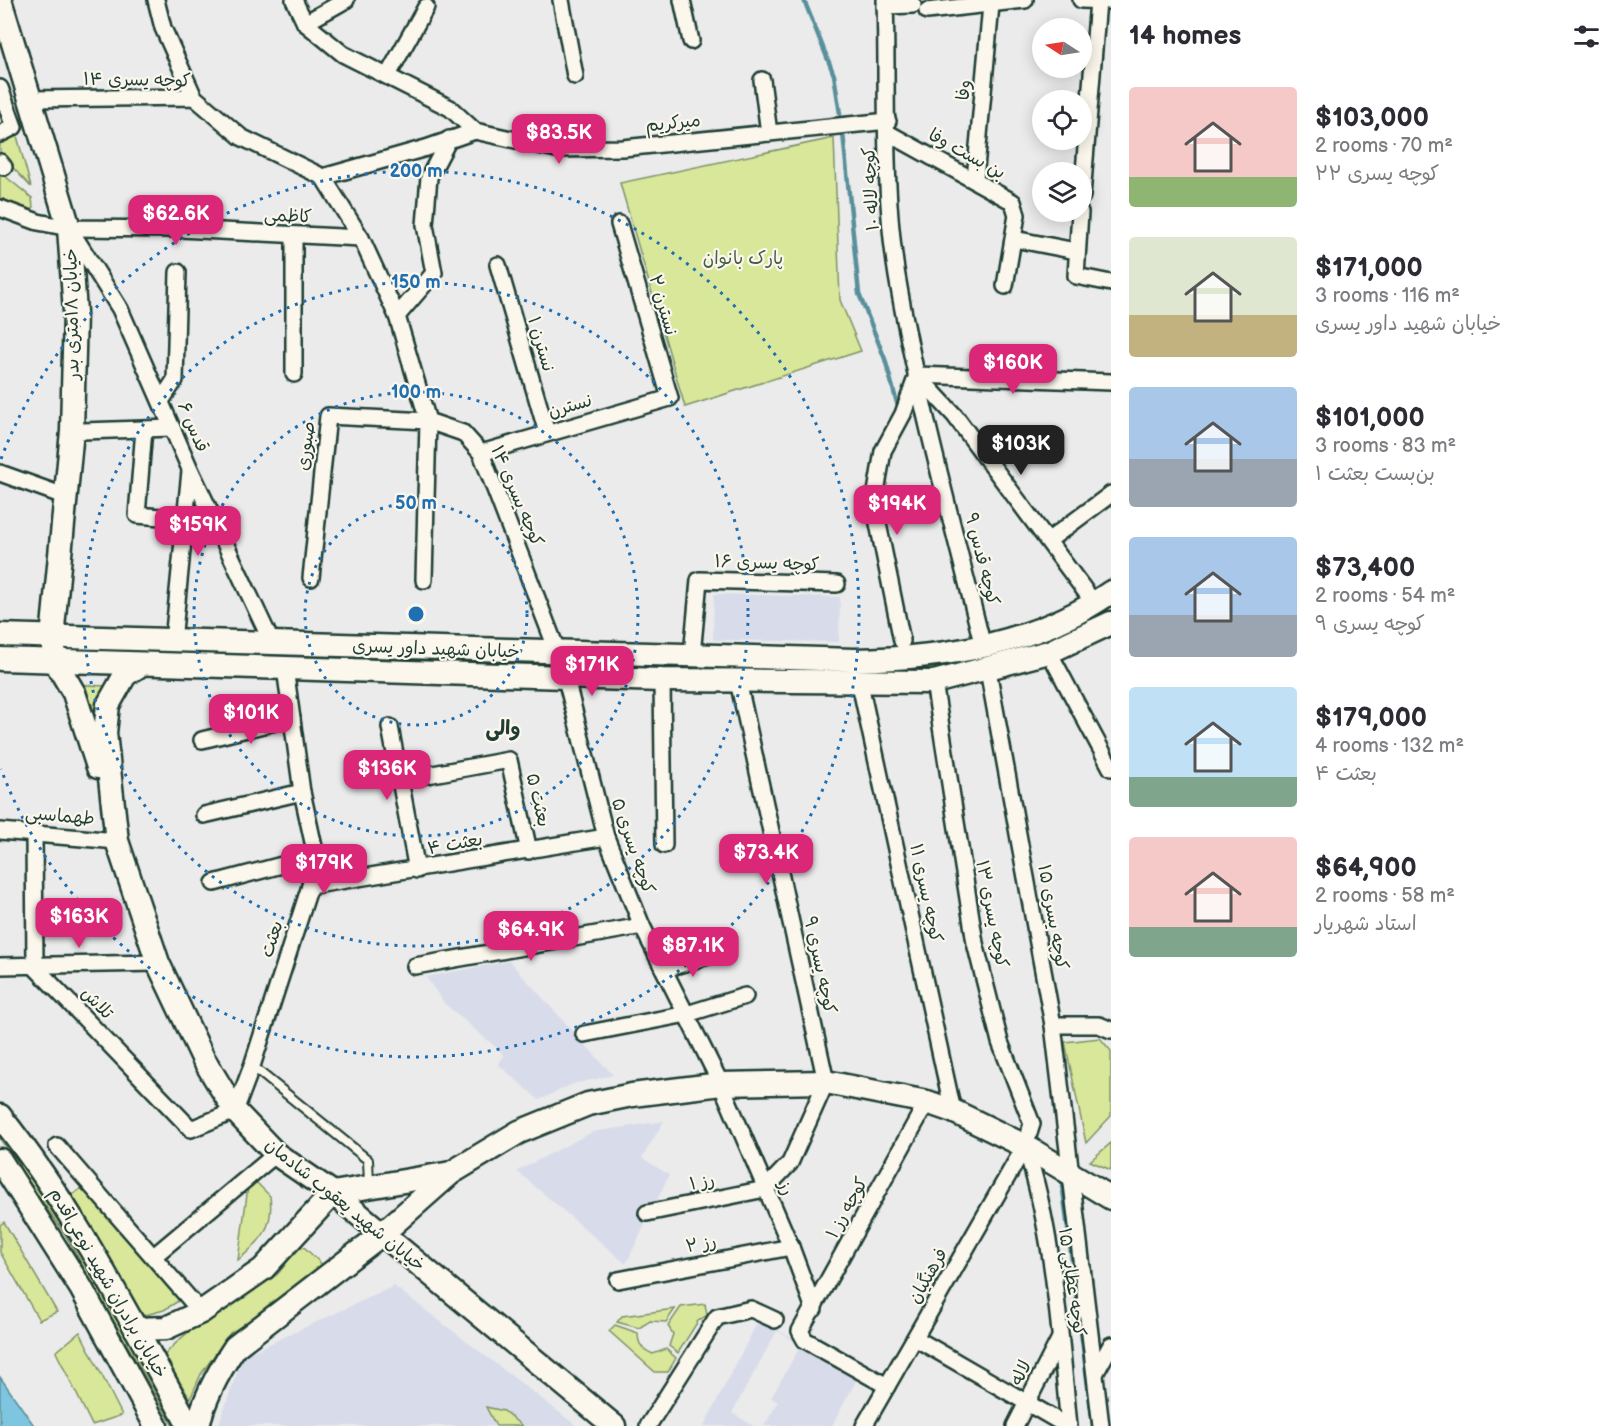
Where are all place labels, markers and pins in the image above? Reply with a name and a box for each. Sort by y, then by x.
pin: $83.5K [510,114,608,165]
pin: $62.6K [127,195,225,246]
pin: $160K [971,344,1055,395]
pin: $103K [979,425,1063,476]
pin: $194K [855,485,939,536]
pin: $159K [156,506,240,557]
centre of rings [406,604,426,624]
pin: $171K [550,646,634,697]
pin: $101K [209,694,293,745]
pin: $136K [345,750,429,801]
pin: $73.4K [717,834,815,885]
pin: $179K [282,844,366,895]
pin: $163K [37,898,121,949]
pin: $64.9K [482,911,580,962]
pin: $87.1K [644,927,742,978]

